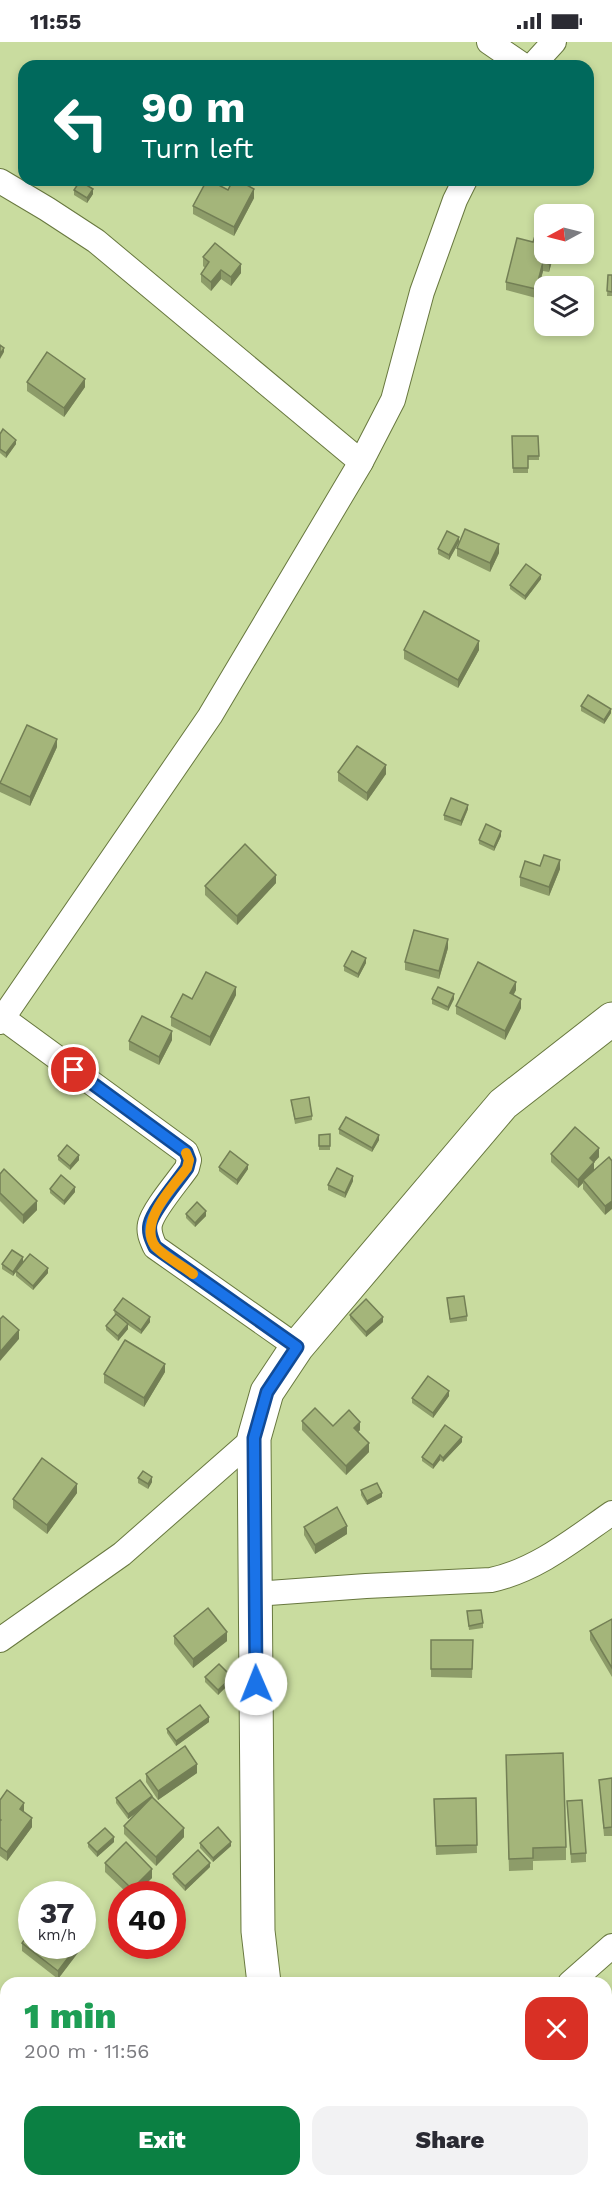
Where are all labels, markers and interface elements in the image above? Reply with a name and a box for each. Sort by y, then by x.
text: 11:55 [30,9,81,34]
text: 90 m [141,83,245,132]
icon: left [42,84,120,162]
text: Turn left [141,133,253,165]
north arrow [534,204,594,264]
map controls [534,204,594,336]
button: layers [534,276,594,336]
pin [48,1044,99,1095]
icon: arrive [57,1053,90,1086]
position arrow [224,1652,288,1716]
speed limit sign: 40 [108,1881,186,1959]
text: 37 [39,1895,75,1930]
text: km/h [38,1926,76,1944]
text: 1 min [24,1995,117,2037]
button: close [525,1997,588,2060]
text: 200 m · 11:56 [24,2039,150,2063]
button: Exit [24,2106,300,2175]
button: Share [312,2106,588,2175]

